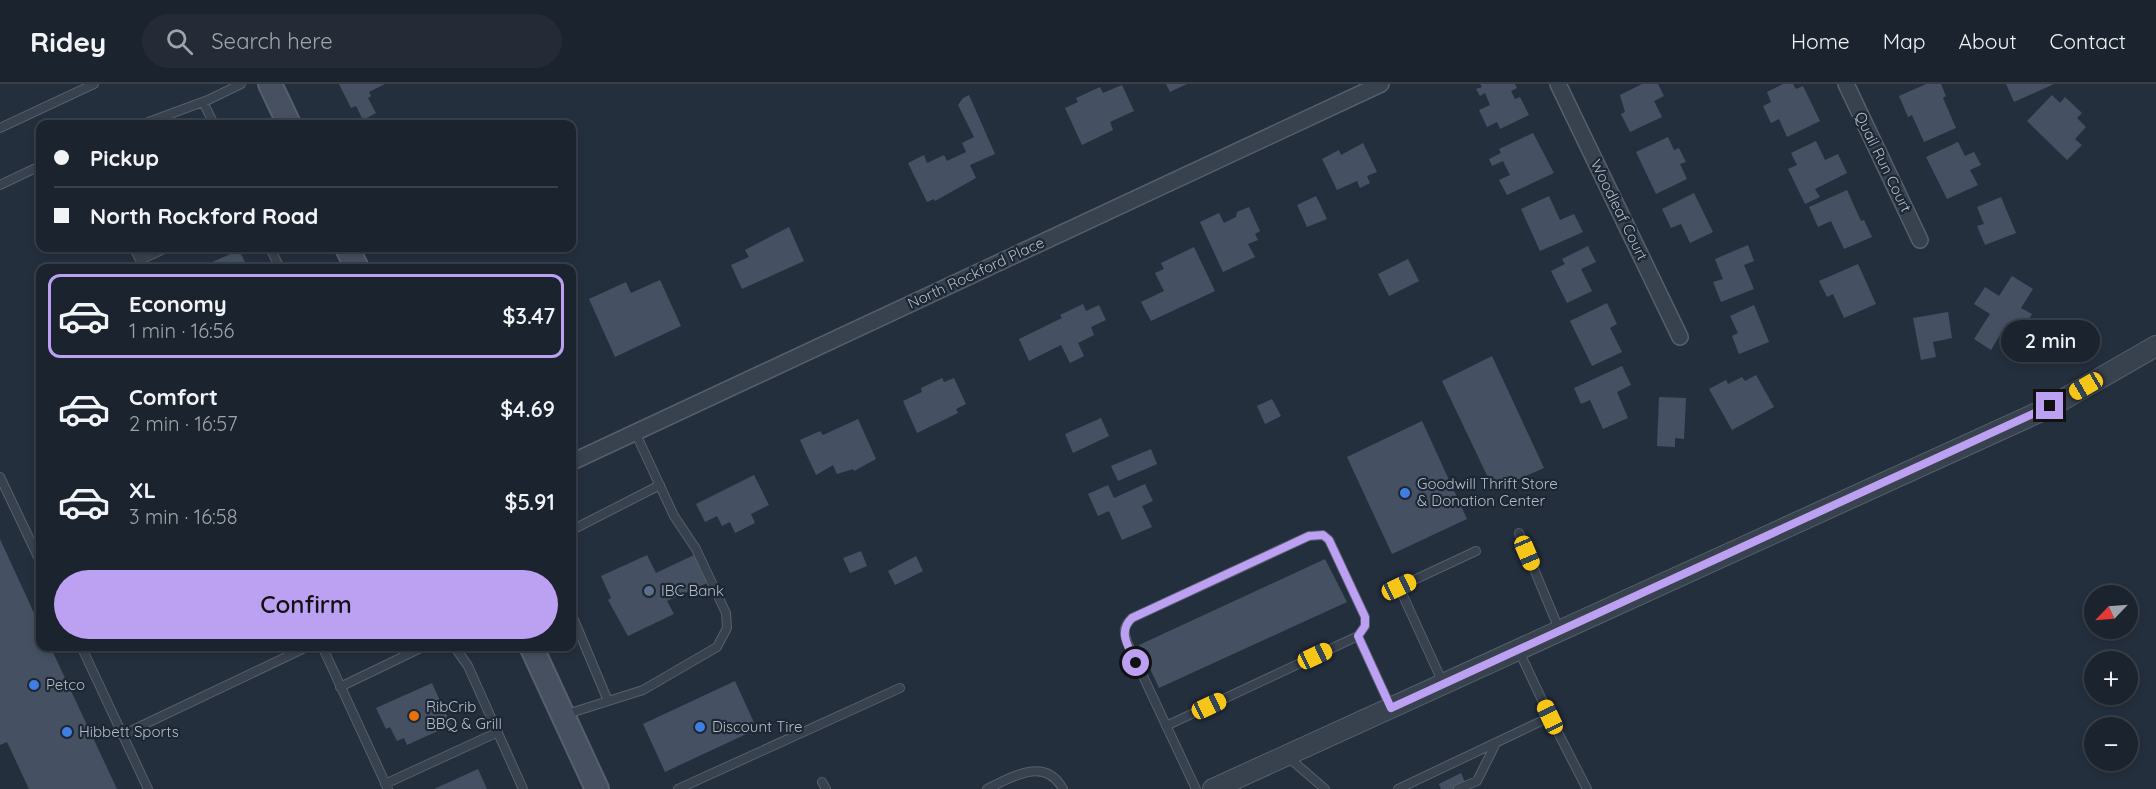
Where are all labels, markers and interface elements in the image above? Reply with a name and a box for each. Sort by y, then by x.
search box [142,14,562,68]
text: Ridey [30,24,106,59]
icon: search [163,25,196,58]
text: Search here [211,27,333,55]
text: Home [1791,28,1850,54]
text: Map [1883,28,1926,54]
text: About [1959,28,2017,54]
text: Contact [2050,28,2126,54]
street label: Quail Run Court [1851,108,1916,215]
text: Pickup [90,144,159,172]
street label: Woodleaf Court [1587,156,1652,263]
text: North Rockford Road [90,202,318,230]
street label: North Rockford Place [904,233,1047,313]
icon: car [57,289,111,343]
text: Economy [129,290,227,318]
text: $3.47 [502,302,555,330]
text: 1 min · 16:56 [129,318,234,343]
callout: 2 min [2000,319,2100,361]
text: 2 min [2025,328,2076,353]
car [2066,369,2106,403]
icon: car [57,382,111,436]
text: Comfort [129,383,218,411]
route end [2036,392,2063,419]
text: $4.69 [500,395,555,423]
text: 2 min · 16:57 [129,411,238,436]
place label: Goodwill Thrift Store & Donation Center [1417,474,1558,510]
icon: car [57,475,111,529]
text: XL [129,476,156,504]
marker: Goodwill Thrift Store & Donation Center [1398,486,1412,500]
text: $5.91 [505,488,555,516]
text: 3 min · 16:58 [129,504,237,529]
car [1512,533,1542,573]
button: Confirm [54,570,558,639]
car [1379,571,1419,603]
place label: IBC Bank [661,581,724,600]
marker: IBC Bank [642,584,656,598]
north arrow [2084,585,2138,639]
map controls [2084,585,2138,771]
car [1295,640,1335,672]
route start [1122,649,1149,676]
button: + [2084,651,2138,705]
place label: Petco [46,675,85,694]
marker: Petco [27,678,41,692]
car [1189,690,1229,722]
place label: RibCrib BBQ & Grill [426,697,502,733]
car [1534,697,1566,737]
marker: RibCrib BBQ & Grill [407,709,421,723]
place label: Discount Tire [712,717,802,736]
button: − [2084,717,2138,771]
marker: Discount Tire [693,720,707,734]
place label: Hibbett Sports [79,722,179,741]
marker: Hibbett Sports [60,725,74,739]

